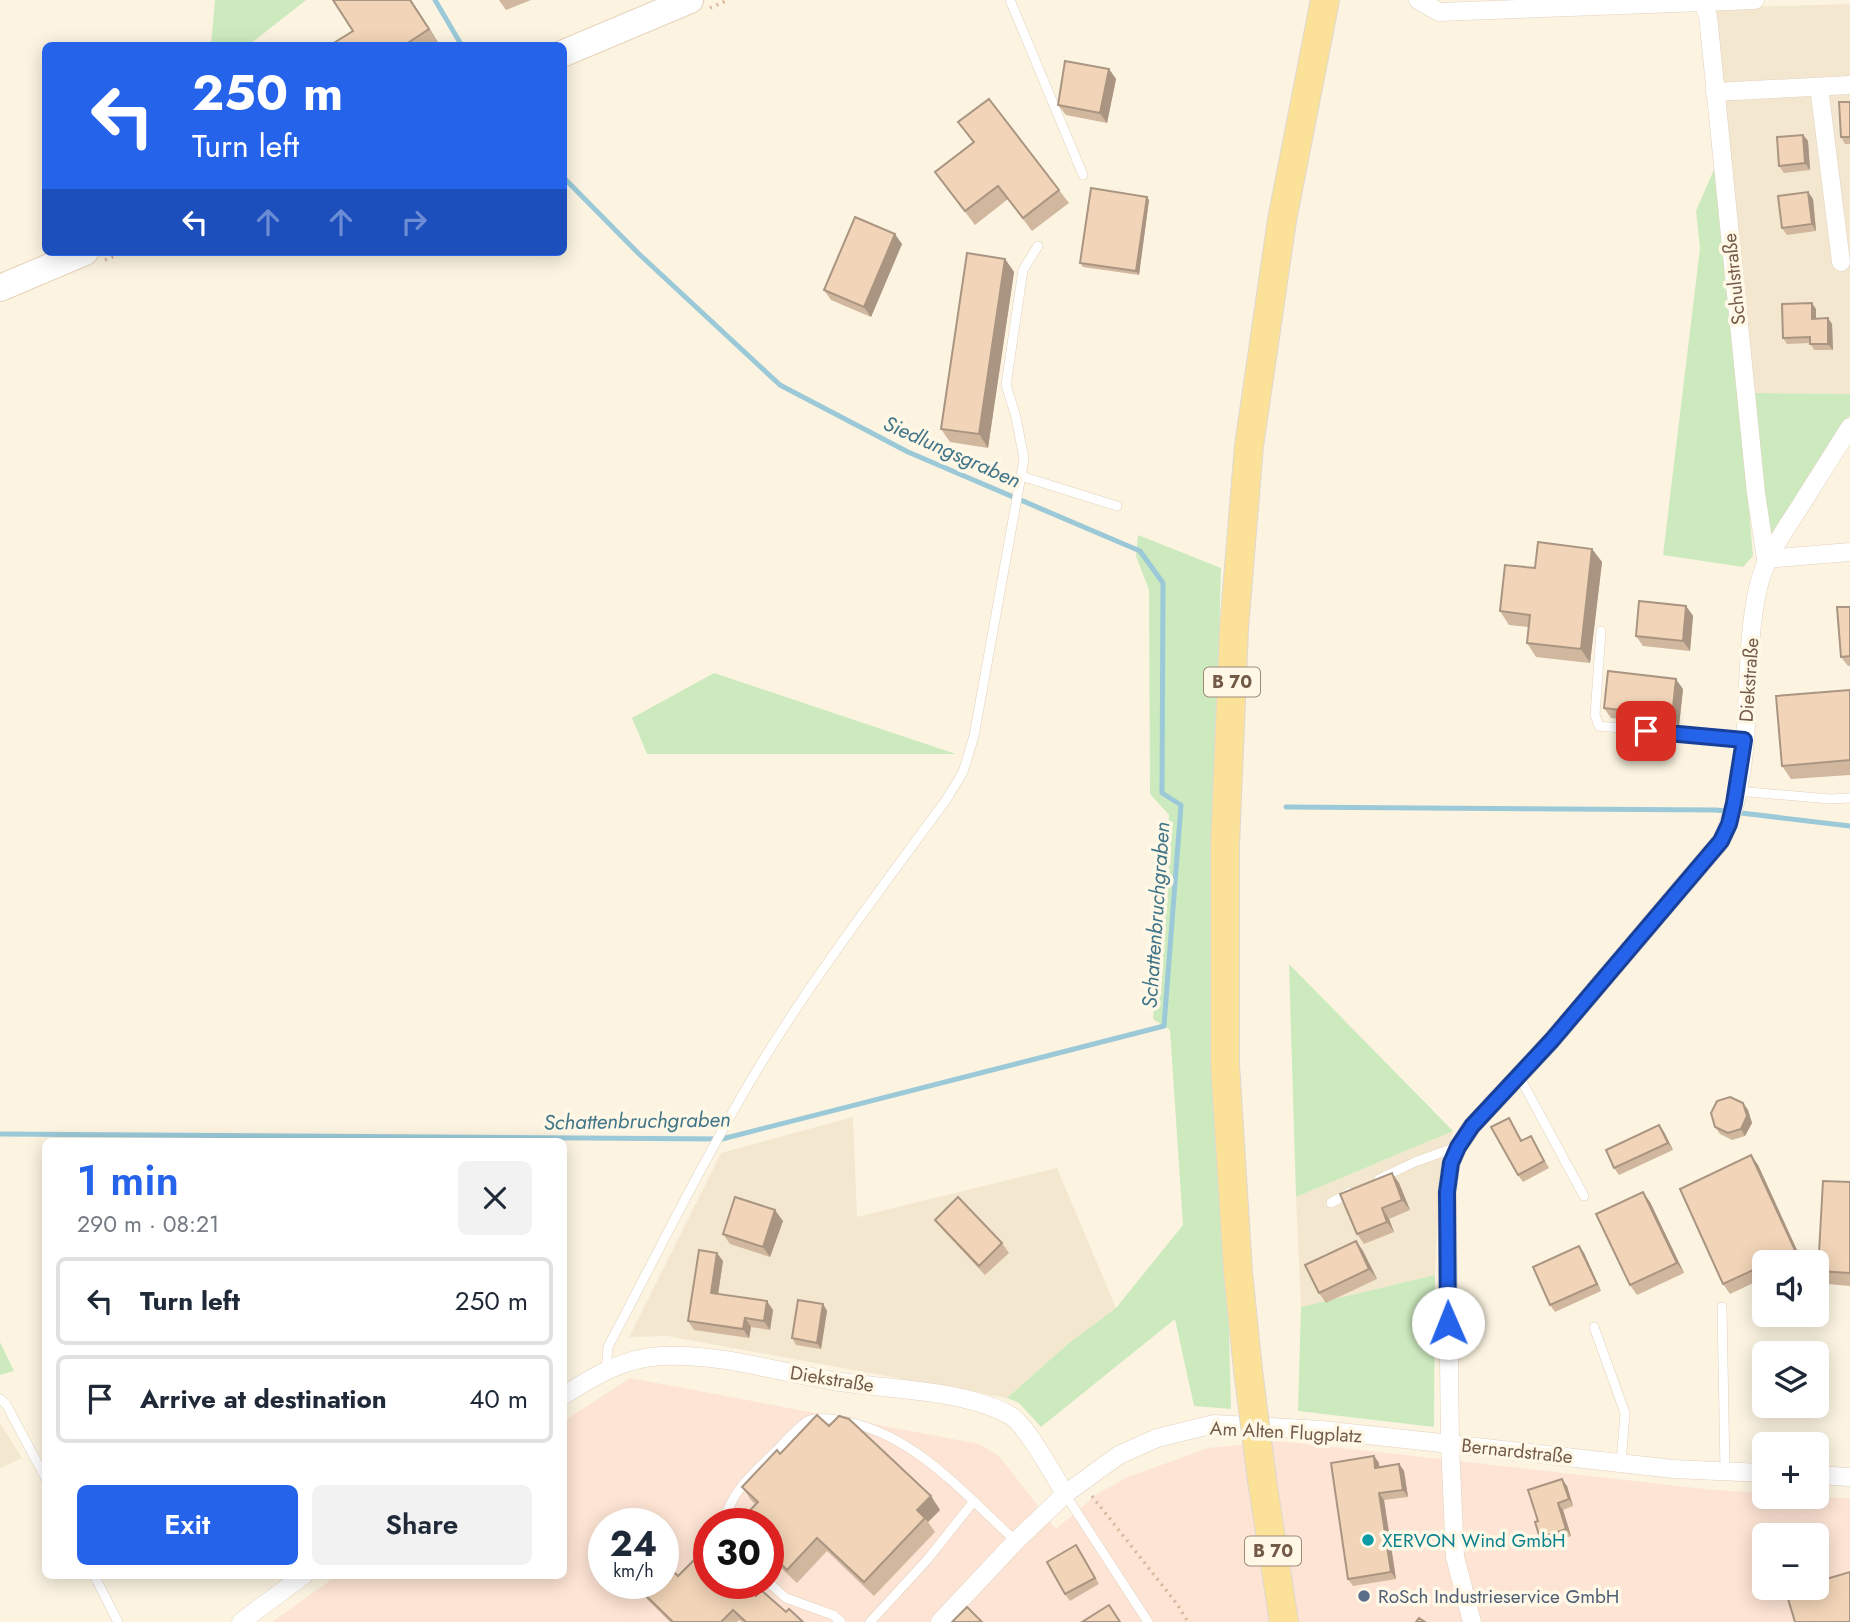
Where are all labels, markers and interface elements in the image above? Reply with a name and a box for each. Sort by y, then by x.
text: 250 m [192,58,343,128]
icon: left [77,70,168,161]
text: Turn left [192,123,299,169]
icon: left [176,203,214,241]
icon: ahead [249,203,287,241]
icon: ahead [322,203,360,241]
icon: right [395,203,433,241]
street label: Schulstraße [1716,232,1752,326]
water label: Siedlungsgraben [879,408,1025,496]
street label: Diekstraße [1733,637,1765,723]
road number: B 70 [1204,668,1260,696]
pin [1616,701,1676,761]
icon: arrive [1627,712,1665,750]
water label: Schattenbruchgraben [1135,821,1177,1009]
water label: Schattenbruchgraben [543,1104,731,1138]
text: 1 min [77,1150,179,1211]
button: close [458,1161,532,1235]
text: 290 m · 08:21 [77,1207,219,1241]
map controls [1752,1250,1829,1600]
button: sound [1752,1250,1829,1327]
icon: left [81,1282,119,1320]
text: Turn left [140,1282,240,1320]
text: 250 m [455,1282,528,1320]
position arrow [1411,1286,1485,1360]
button: layers [1752,1341,1829,1418]
street label: Diekstraße [788,1359,876,1399]
icon: arrive [81,1380,119,1418]
text: Arrive at destination [140,1380,387,1418]
text: 40 m [469,1380,528,1418]
street label: Am Alten Flugplatz [1209,1415,1363,1449]
street label: Bernardstraße [1460,1432,1574,1470]
button: + [1752,1432,1829,1509]
button: Exit [77,1485,298,1565]
button: Share [312,1485,532,1565]
speed limit sign: 30 [693,1508,784,1599]
text: 24 [610,1519,657,1569]
button: − [1752,1523,1829,1600]
place label: XERVON Wind GmbH [1382,1527,1566,1554]
marker: XERVON Wind GmbH [1360,1532,1376,1548]
road number: B 70 [1245,1536,1301,1566]
text: km/h [613,1558,654,1584]
place label: RoSch Industrieservice GmbH [1378,1583,1619,1610]
marker: RoSch Industrieservice GmbH [1356,1588,1372,1604]

